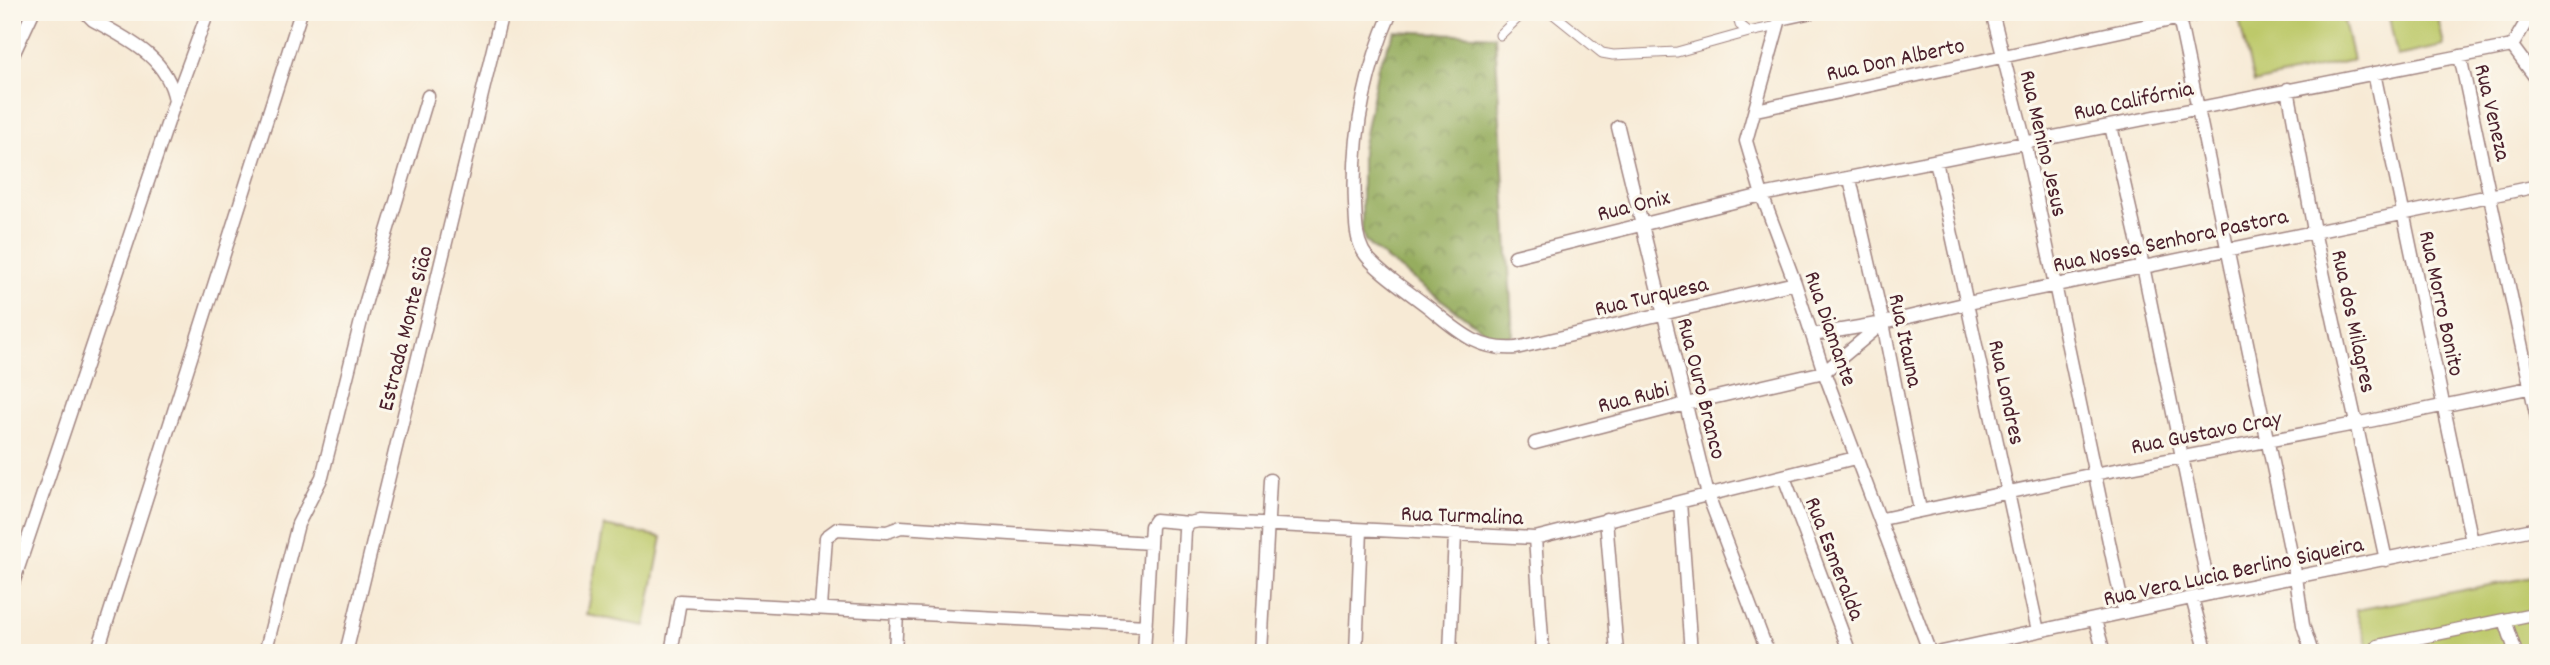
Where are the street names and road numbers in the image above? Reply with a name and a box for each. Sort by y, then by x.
street label: Rua Don Alberto [1824,31,1968,92]
street label: Rua Veneza [2463,61,2518,166]
street label: Rua Menino Jesus [2009,67,2074,220]
street label: Rua Califórnia [2071,73,2198,131]
street label: Rua Onix [1594,182,1674,232]
street label: Rua Nossa Senhora Pastora [2050,201,2292,283]
street label: Rua Morro Bonito [2408,228,2471,380]
street label: Estrada Monte Sião [371,243,444,415]
street label: Rua dos Milagres [2320,247,2383,396]
street label: Rua Diamante [1794,267,1864,391]
street label: Rua Turquesa [1592,269,1713,327]
street label: Rua Itauna [1878,291,1930,392]
street label: Rua Ouro Branco [1666,315,1733,463]
street label: Rua Londres [1977,337,2032,448]
street label: Rua Rubi [1595,375,1673,424]
street label: Rua Gustavo Cray [2129,404,2285,465]
street label: Rua Esmeralda [1794,493,1872,627]
street label: Rua Turmalina [1400,499,1525,536]
street label: Rua Vera Lucia Berlino Siqueira [2101,529,2368,617]

